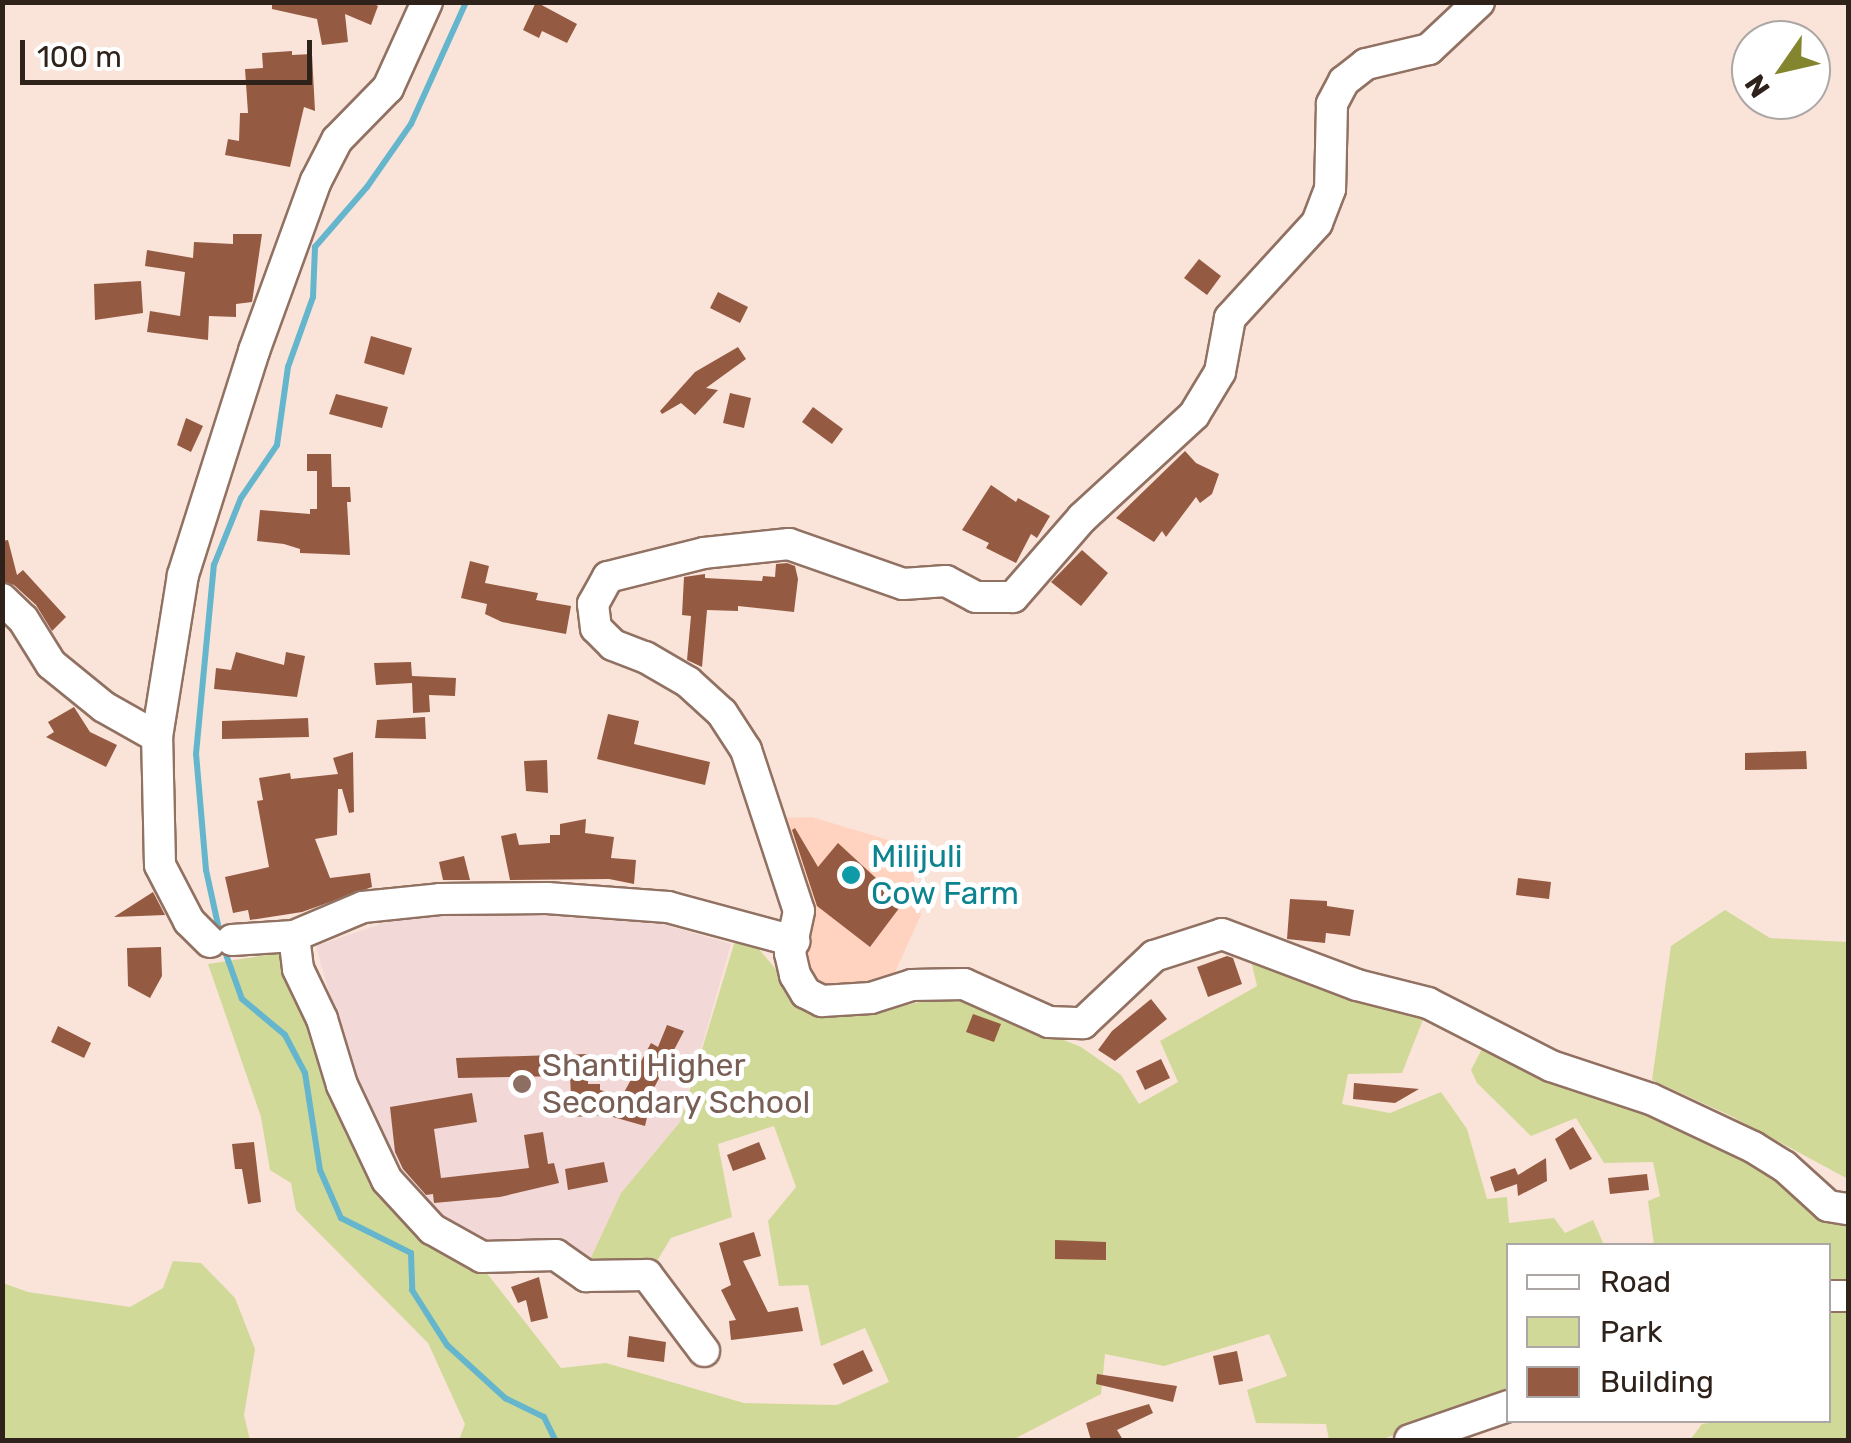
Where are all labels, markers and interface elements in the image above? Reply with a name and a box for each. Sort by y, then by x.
scale bar [25,20,318,82]
north arrow [1731,20,1831,120]
text: 100 m [37,39,122,75]
text: N [1738,68,1777,104]
place label: Milijuli Cow Farm [871,838,1020,913]
marker: Milijuli Cow Farm [840,864,862,886]
place label: Shanti Higher Secondary School [542,1047,811,1122]
marker: Shanti Higher Secondary School [511,1073,533,1095]
legend [1506,1243,1831,1423]
text: Road [1600,1264,1671,1300]
text: Park [1600,1314,1662,1350]
text: Building [1600,1364,1714,1400]

